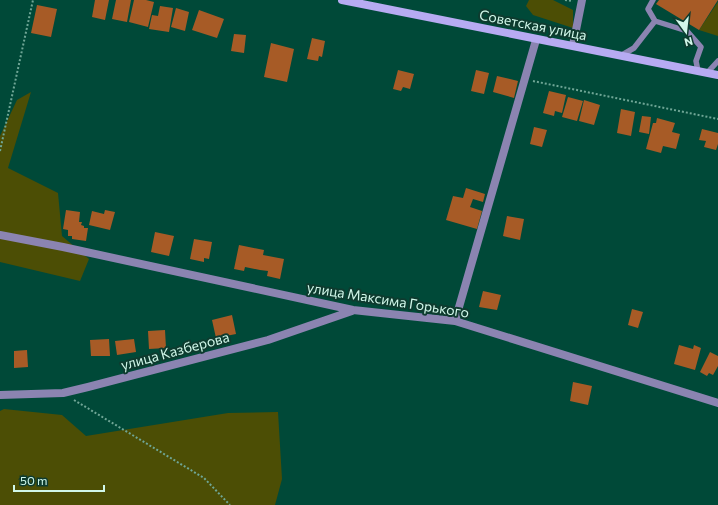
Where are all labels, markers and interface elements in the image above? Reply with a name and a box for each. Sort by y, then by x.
street label: Советская улица [478,6,588,43]
north arrow [666,12,706,52]
text: N [683,35,694,49]
street label: улица Максима Горького [306,278,470,321]
street label: улица Казберова [119,328,231,373]
scale bar [14,467,104,493]
text: 50 m [20,473,48,487]

